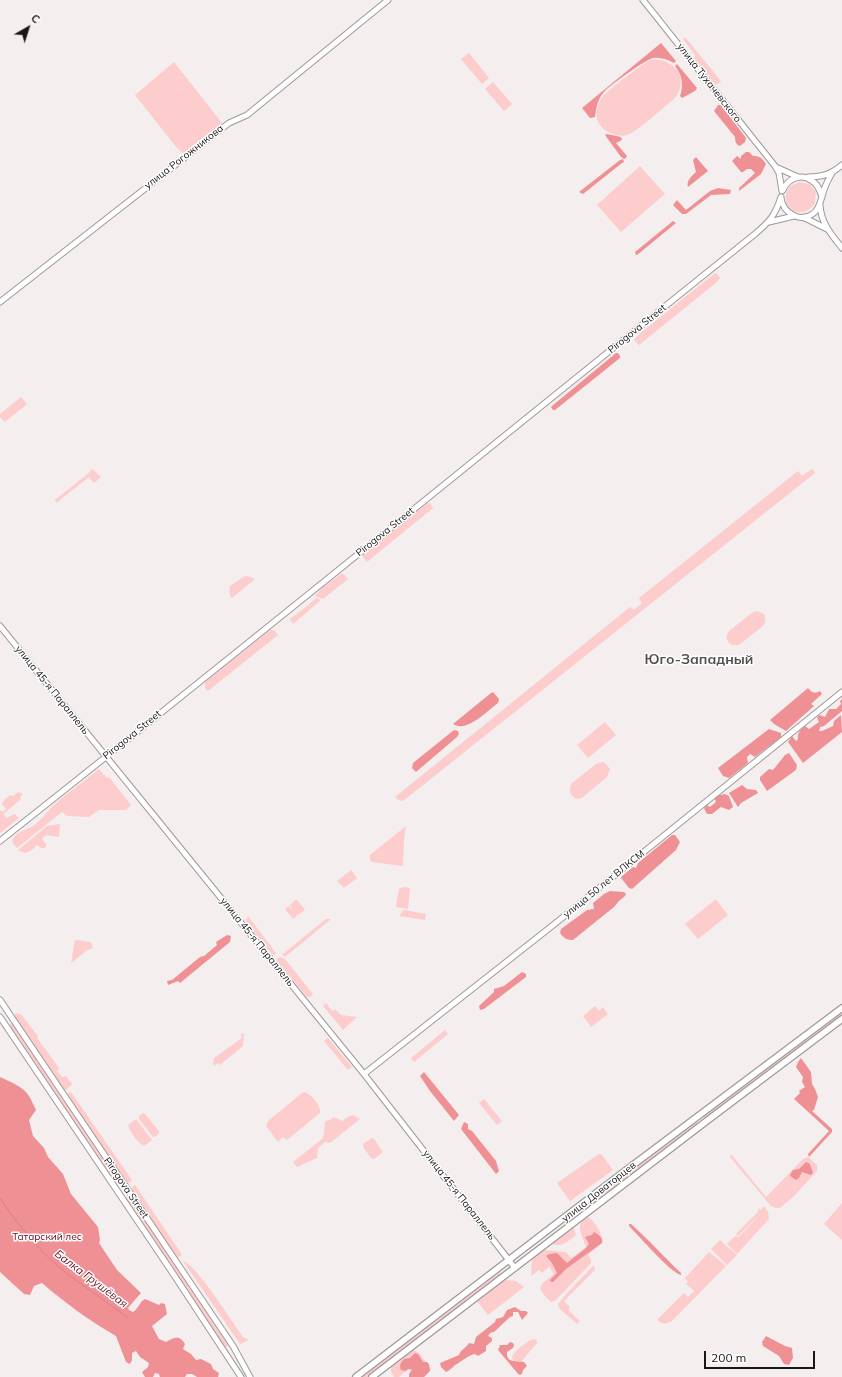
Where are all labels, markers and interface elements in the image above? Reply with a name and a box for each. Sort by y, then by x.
north arrow [8,8,48,48]
text: С [28,11,43,26]
street label: улица Тухачевского [674,41,744,125]
street label: улица Рогожникова [142,122,226,192]
street label: Pirogova Street [606,302,668,356]
street label: Pirogova Street [354,505,416,559]
street label: улица 45-я Параллель [12,643,92,737]
district label: Юго-Западный [645,652,753,668]
street label: Pirogova Street [101,708,163,762]
street label: улица 50 лет ВЛКСМ [561,848,647,920]
street label: улица 45-я Параллель [217,895,297,989]
street label: улица 45-я Параллель [420,1148,498,1242]
street label: Pirogova Street [101,1155,151,1221]
street label: улица Доваторцев [559,1159,639,1225]
park label: Татарский лес [12,1231,82,1243]
water label: Балка Грушёвая [52,1247,130,1311]
scale bar [706,1343,817,1369]
text: 200 m [711,1350,746,1365]

